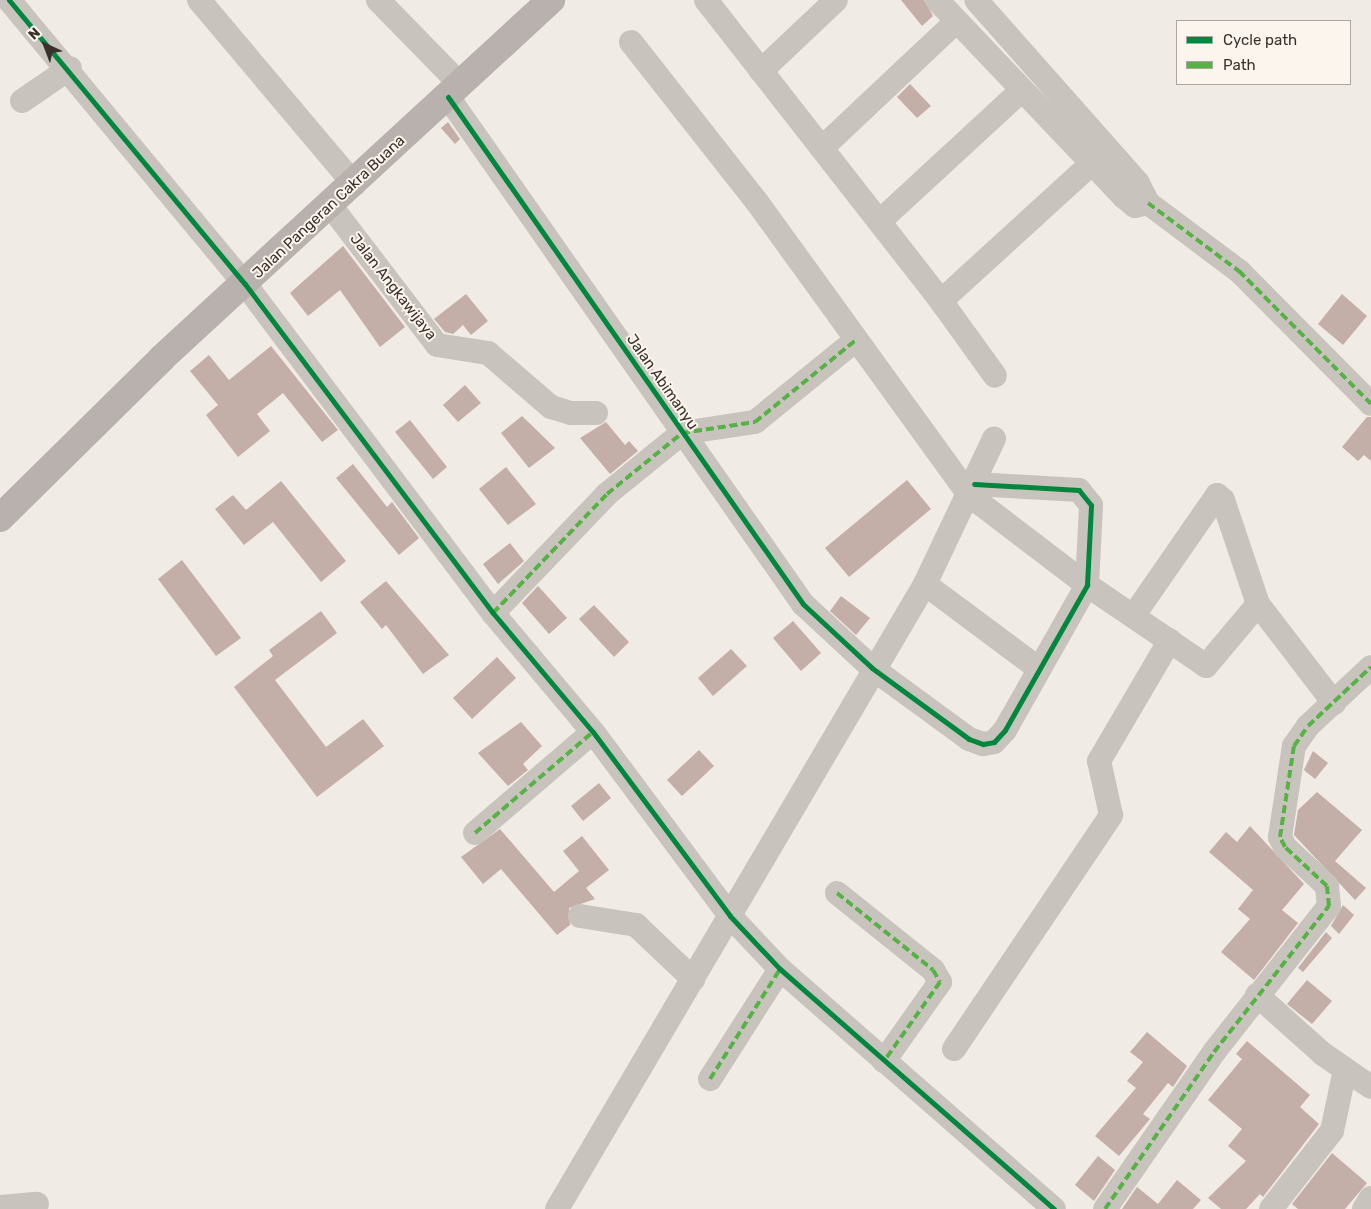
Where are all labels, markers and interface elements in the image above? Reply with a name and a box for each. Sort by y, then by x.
north arrow [20,20,70,70]
legend [1176,20,1351,85]
text: N [25,24,44,43]
text: Cycle path [1223,31,1297,49]
text: Path [1223,56,1256,74]
street label: Jalan Pangeran Cakra Buana [249,132,409,282]
street label: Jalan Angkawijaya [346,230,440,344]
street label: Jalan Abimanyu [622,331,702,433]

